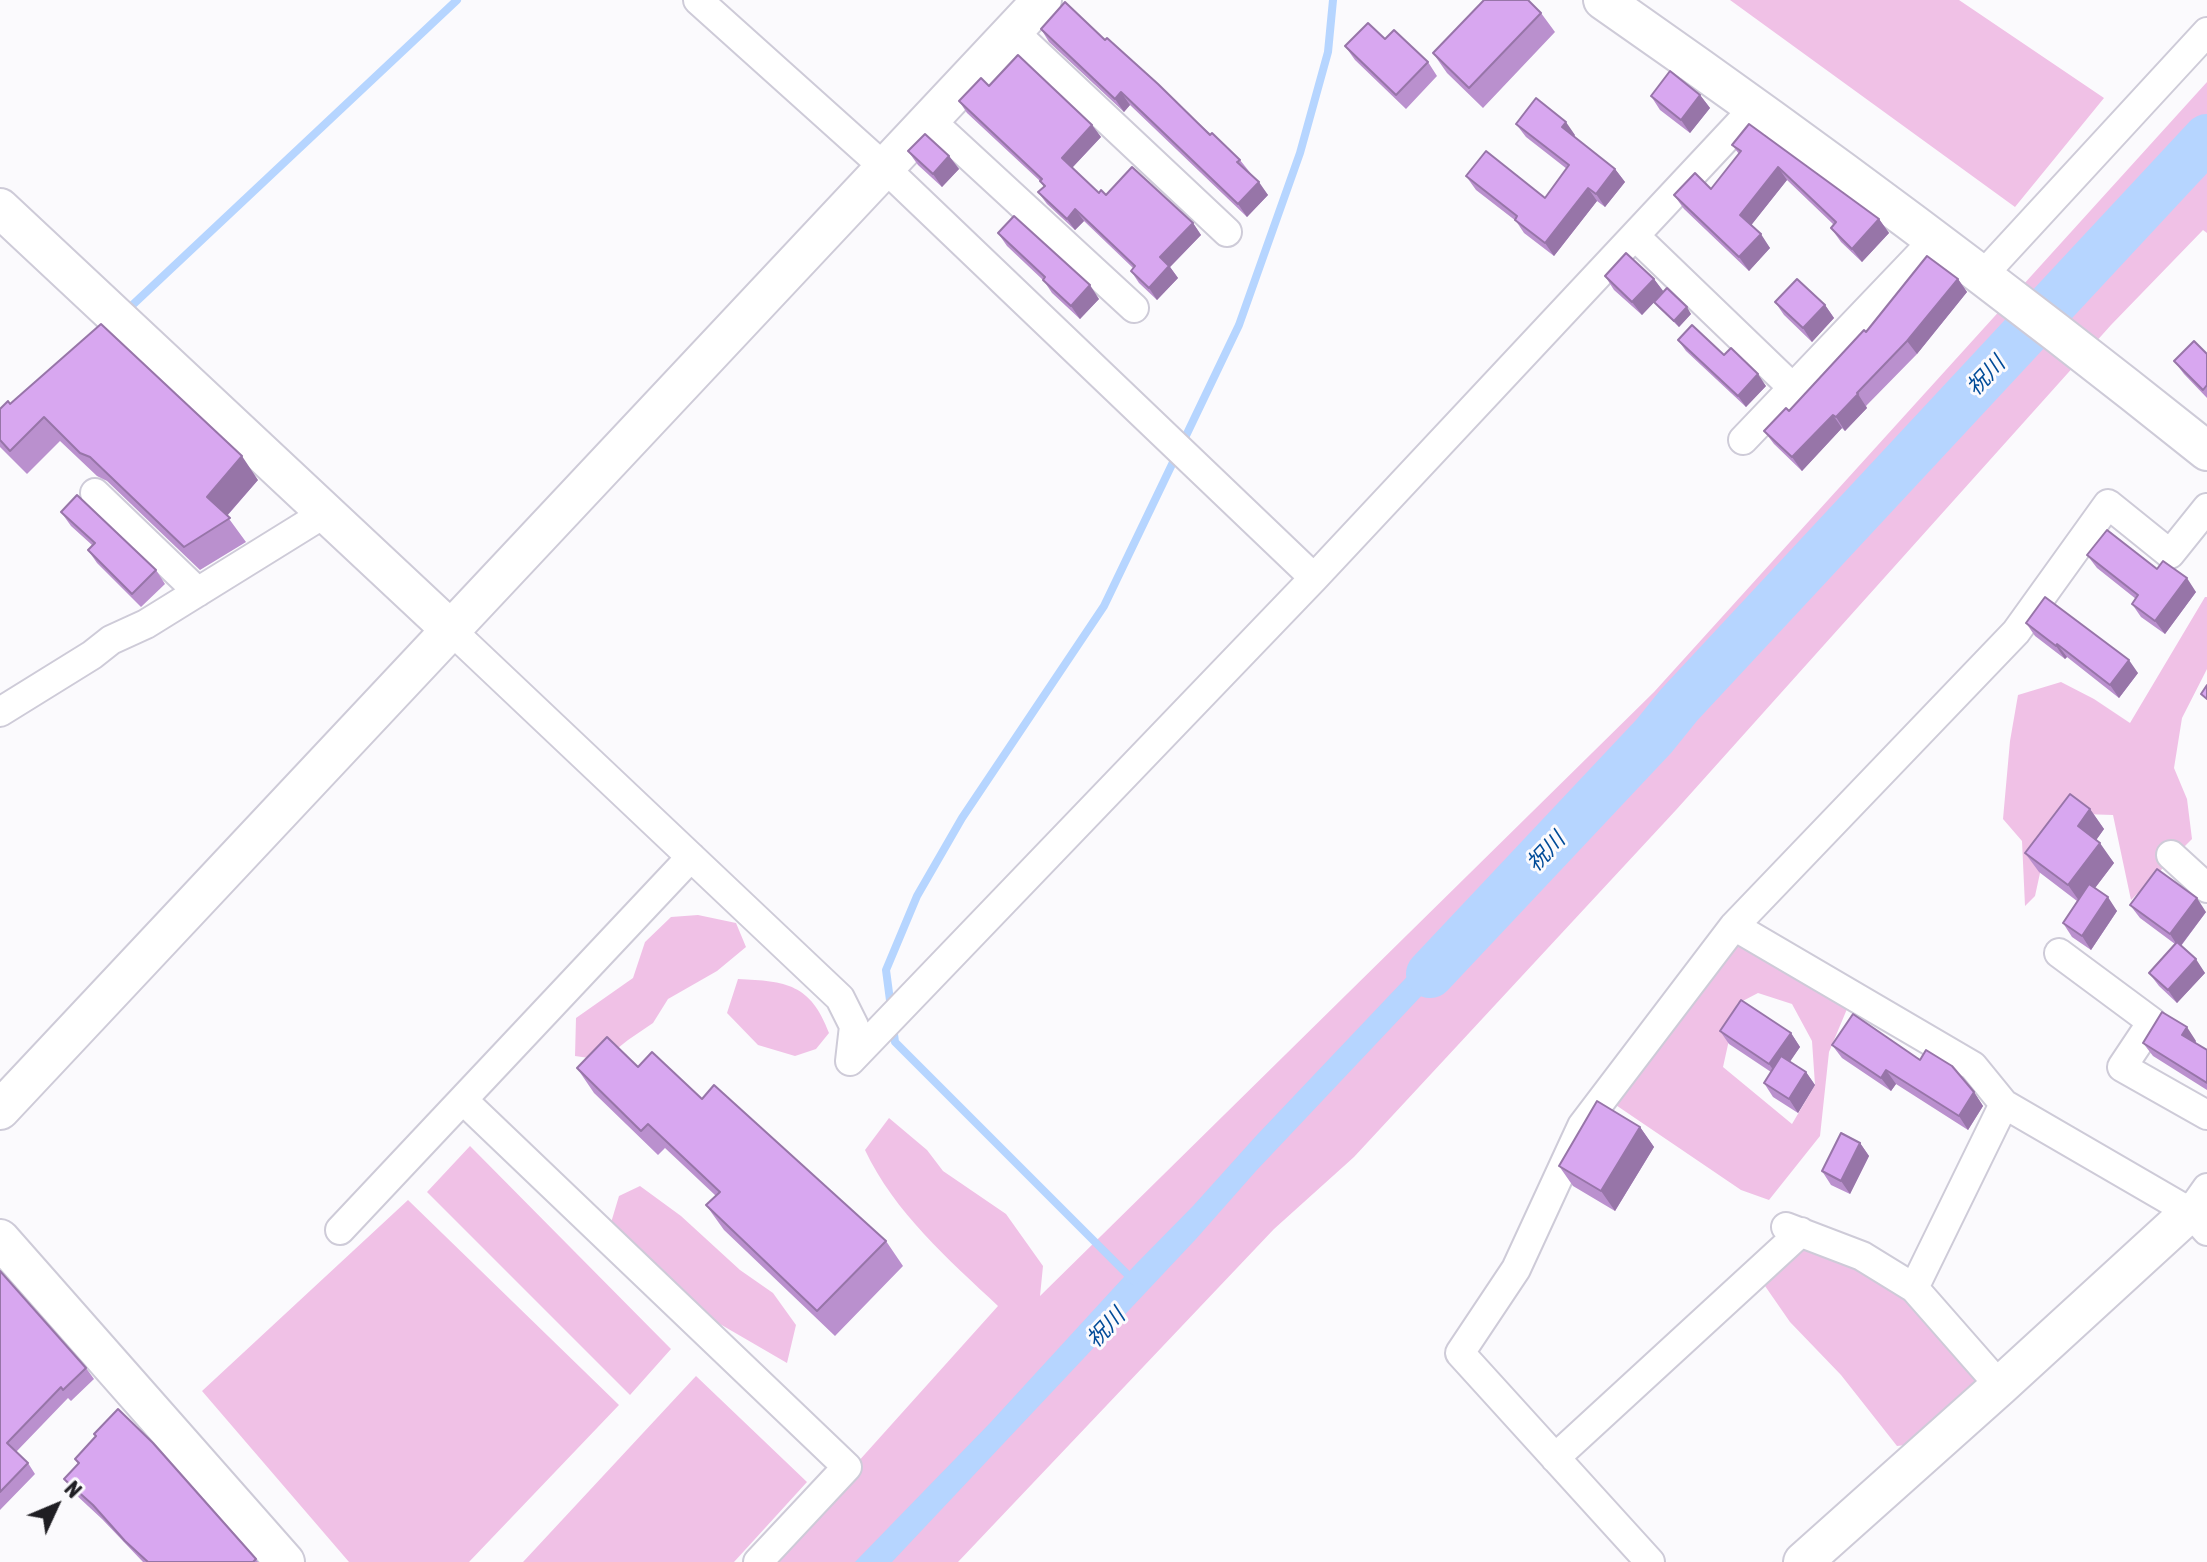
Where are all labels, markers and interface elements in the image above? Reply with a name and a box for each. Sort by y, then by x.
water label: 祝川 [1961,351,2011,401]
water label: 祝川 [1521,827,1571,877]
water label: 祝川 [1081,1303,1131,1353]
north arrow [16,1466,96,1546]
text: N [59,1476,87,1503]

